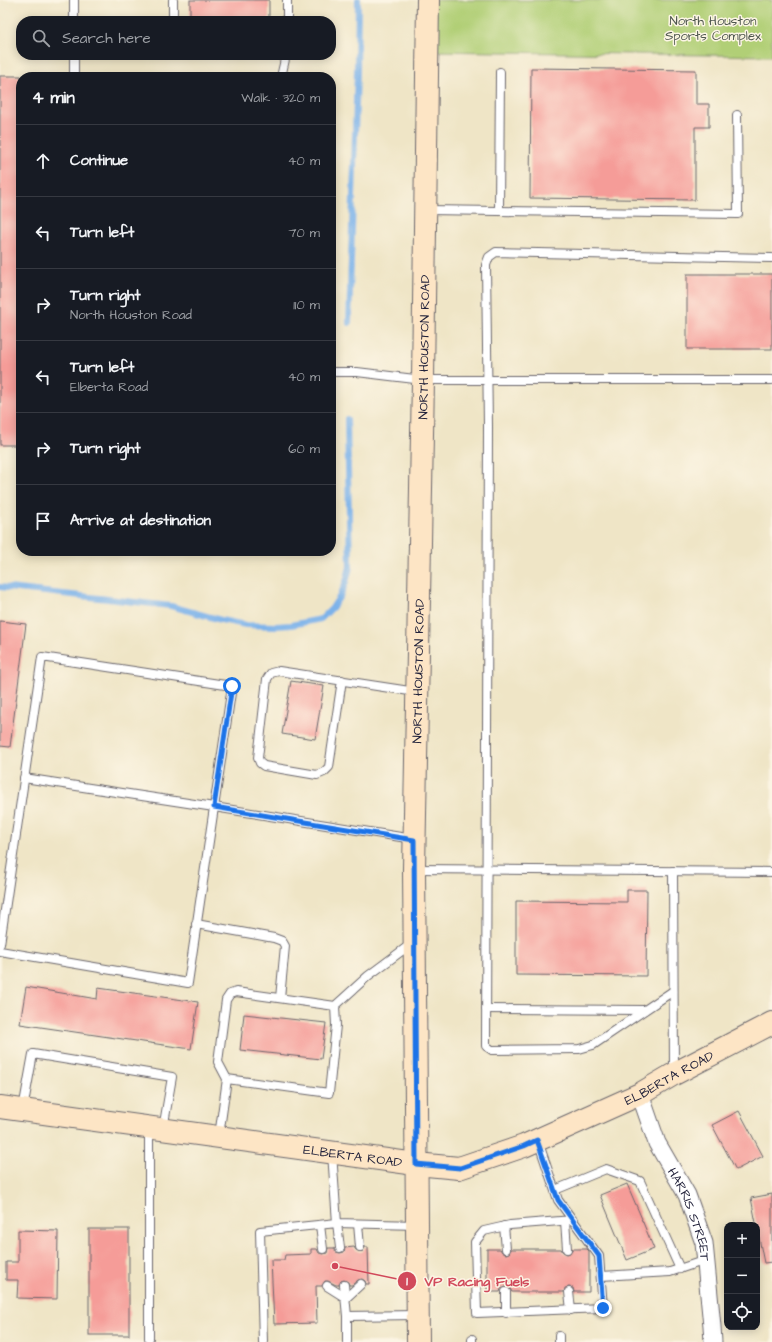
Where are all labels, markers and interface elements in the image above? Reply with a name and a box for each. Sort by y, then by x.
park label: North Houston Sports Complex [665,12,762,45]
search box [16,16,336,60]
icon: search [30,27,52,49]
text: Search here [62,28,151,49]
text: 4 min [32,86,75,110]
text: Walk · 320 m [241,89,320,107]
icon: ahead [32,150,54,172]
text: Continue [70,150,128,171]
text: 40 m [288,152,320,170]
icon: left [32,222,54,244]
text: Turn left [70,222,134,243]
text: 70 m [288,224,320,242]
street label: NORTH HOUSTON ROAD [414,274,434,420]
text: Turn right [70,285,141,306]
icon: right [32,294,54,316]
text: 110 m [293,296,320,314]
text: North Houston Road [70,306,192,324]
text: Turn left [70,357,134,378]
icon: left [32,366,54,388]
text: 40 m [288,368,320,386]
text: Elberta Road [70,378,148,396]
icon: right [32,438,54,460]
text: Turn right [70,438,141,459]
text: 60 m [288,440,320,458]
icon: arrive [32,510,54,532]
text: Arrive at destination [70,510,211,531]
street label: NORTH HOUSTON ROAD [408,598,429,744]
route start [223,677,241,695]
street label: ELBERTA ROAD [622,1047,718,1110]
street label: ELBERTA ROAD [302,1141,404,1172]
street label: HARRIS STREET [663,1164,714,1263]
map controls [724,1222,760,1330]
button: + [724,1222,760,1258]
button: − [724,1258,760,1294]
callout: VP Racing Fuels [397,1268,537,1294]
text: VP Racing Fuels [424,1272,529,1293]
text: 1 [406,1273,408,1290]
button: locate [724,1294,760,1330]
route end [594,1299,612,1317]

